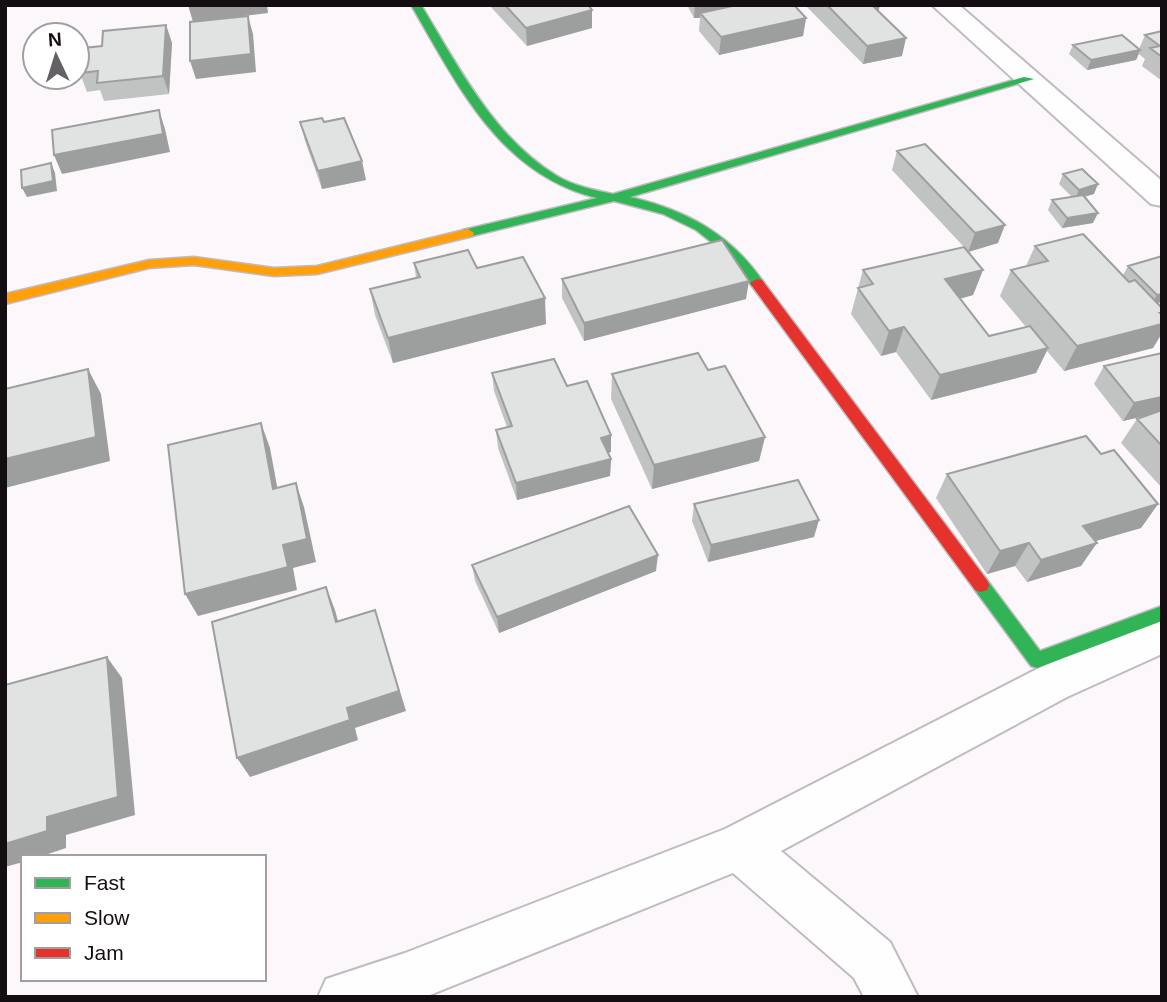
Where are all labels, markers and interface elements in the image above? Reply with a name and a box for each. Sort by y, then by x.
north arrow [21,21,91,91]
text: N [47,29,62,50]
legend [21,855,266,981]
text: Fast [84,871,125,894]
text: Slow [84,906,130,929]
text: Jam [84,941,124,964]

